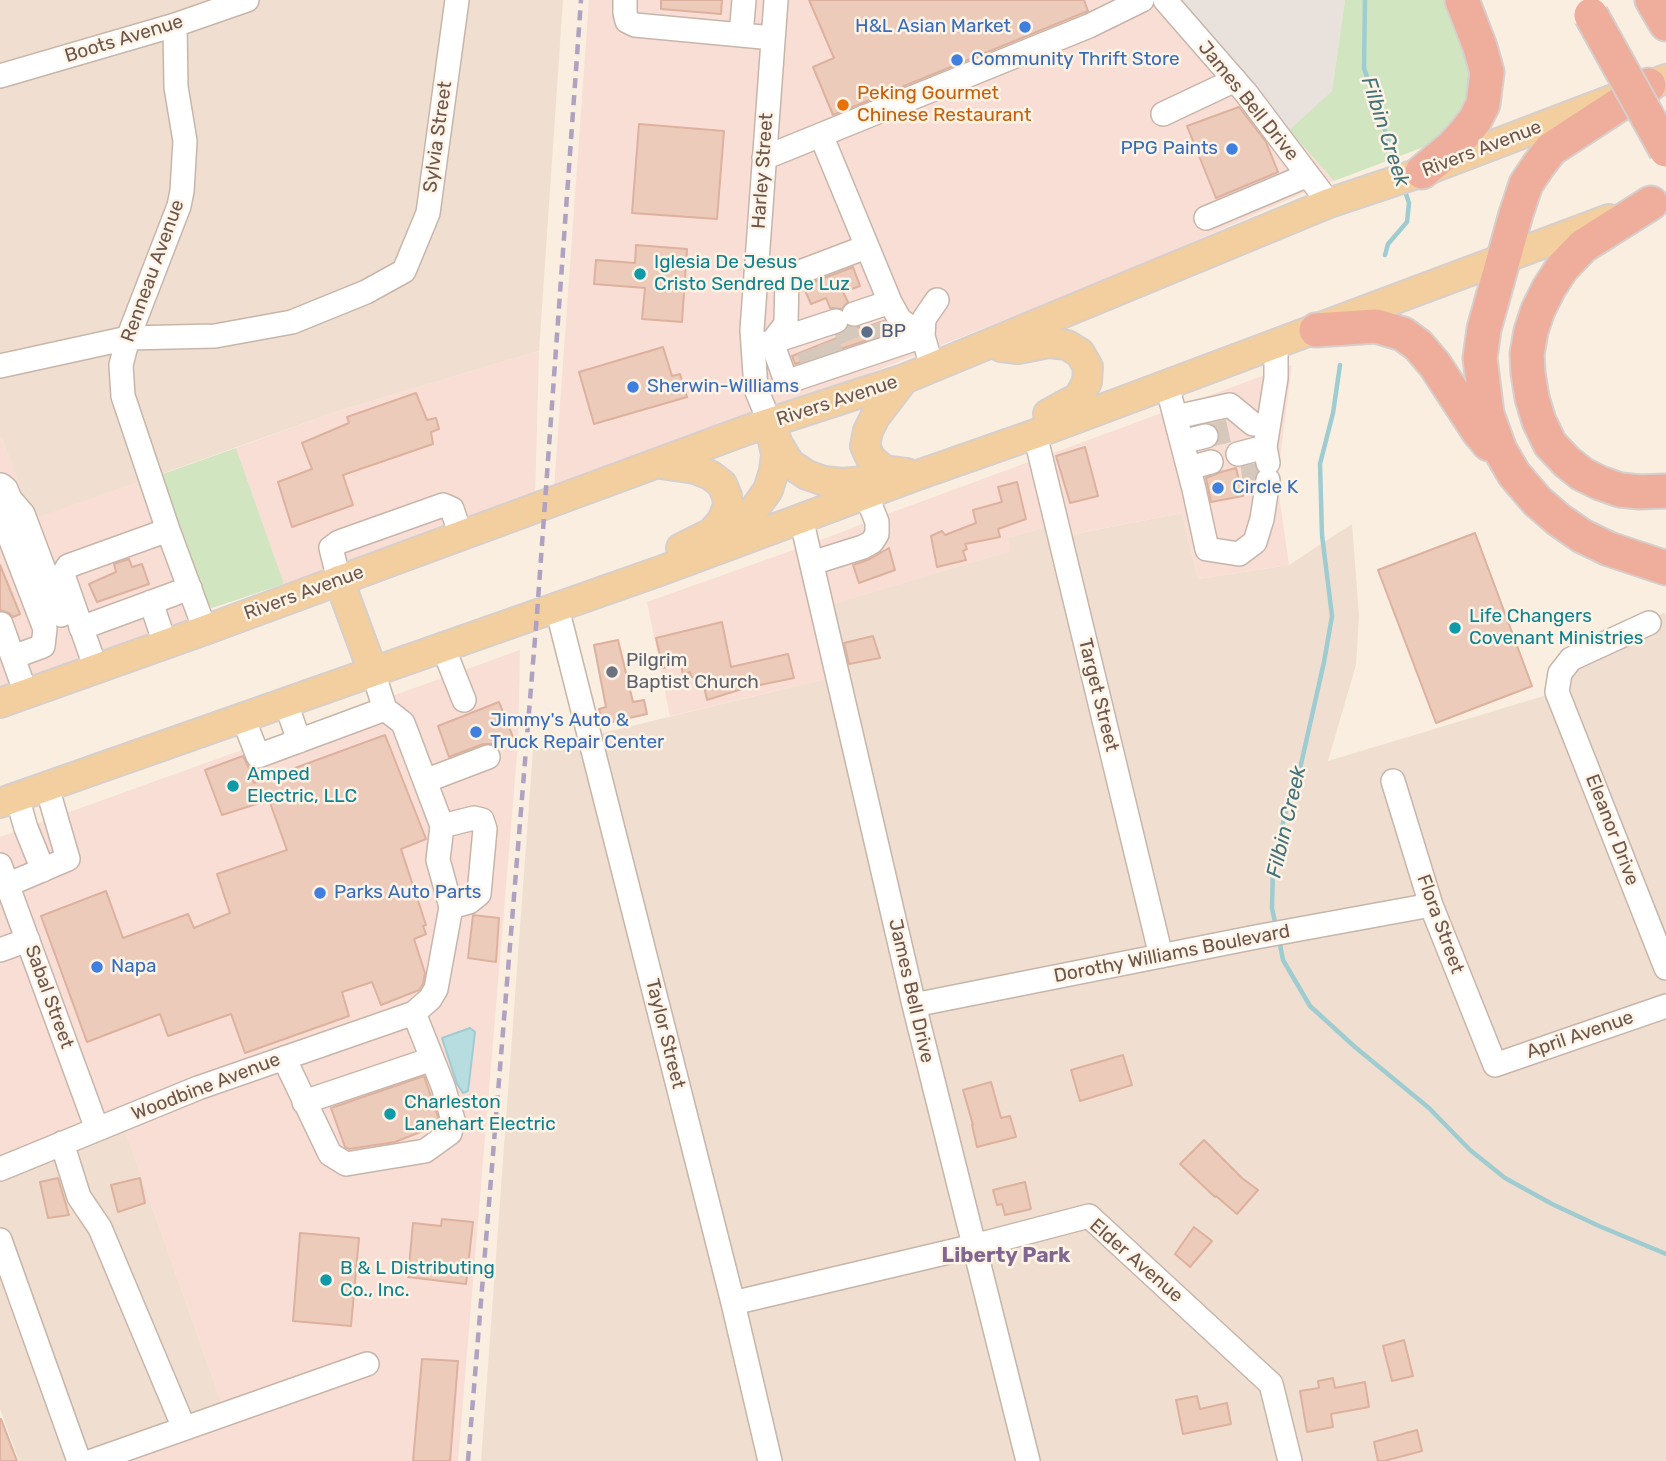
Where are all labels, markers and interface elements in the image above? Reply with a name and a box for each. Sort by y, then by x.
street label: Boots Avenue [62,10,186,68]
place label: H&L Asian Market [855,16,1011,38]
marker: H&L Asian Market [1017,19,1033,35]
street label: James Bell Drive [1193,37,1303,165]
place label: Community Thrift Store [971,49,1180,71]
marker: Community Thrift Store [949,52,965,68]
water label: Filbin Creek [1355,74,1415,190]
street label: Sylvia Street [419,80,457,194]
place label: Peking Gourmet Chinese Restaurant [857,83,1031,127]
marker: Peking Gourmet Chinese Restaurant [835,97,851,113]
street label: Harley Street [748,112,778,230]
street label: Rivers Avenue [1419,116,1545,182]
place label: PPG Paints [1120,138,1218,160]
marker: PPG Paints [1224,141,1240,157]
street label: Renneau Avenue [117,197,189,345]
place label: Iglesia De Jesus Cristo Sendred De Luz [654,252,850,296]
marker: Iglesia De Jesus Cristo Sendred De Luz [632,266,648,282]
place label: BP [881,321,906,343]
marker: BP [859,324,875,340]
street label: Rivers Avenue [774,371,900,431]
place label: Sherwin-Williams [647,376,799,398]
marker: Sherwin-Williams [625,379,641,395]
place label: Circle K [1232,477,1298,499]
marker: Circle K [1210,480,1226,496]
street label: Rivers Avenue [241,561,367,625]
place label: Life Changers Covenant Ministries [1469,606,1644,650]
marker: Life Changers Covenant Ministries [1447,620,1463,636]
street label: Target Street [1073,636,1123,754]
place label: Pilgrim Baptist Church [626,650,759,694]
marker: Pilgrim Baptist Church [604,664,620,680]
place label: Jimmy's Auto & Truck Repair Center [490,710,664,754]
marker: Jimmy's Auto & Truck Repair Center [468,724,484,740]
place label: Amped Electric, LLC [247,764,357,808]
water label: Filbin Creek [1262,764,1312,880]
street label: Eleanor Drive [1580,771,1644,889]
marker: Amped Electric, LLC [225,778,241,794]
street label: Flora Street [1412,871,1468,977]
place label: Parks Auto Parts [334,882,482,904]
marker: Parks Auto Parts [312,885,328,901]
street label: James Bell Drive [883,917,939,1065]
street label: Dorothy Williams Boulevard [1052,920,1292,988]
street label: Sabal Street [20,942,78,1052]
place label: Napa [111,956,157,978]
marker: Napa [89,959,105,975]
street label: Taylor Street [640,977,690,1091]
street label: April Avenue [1523,1006,1637,1064]
street label: Woodbine Avenue [129,1048,283,1126]
place label: Charleston Lanehart Electric [404,1092,556,1136]
marker: Charleston Lanehart Electric [382,1106,398,1122]
street label: Elder Avenue [1085,1214,1187,1308]
district label: Liberty Park [942,1243,1070,1269]
place label: B & L Distributing Co., Inc. [340,1258,495,1302]
marker: B & L Distributing Co., Inc. [318,1272,334,1288]

